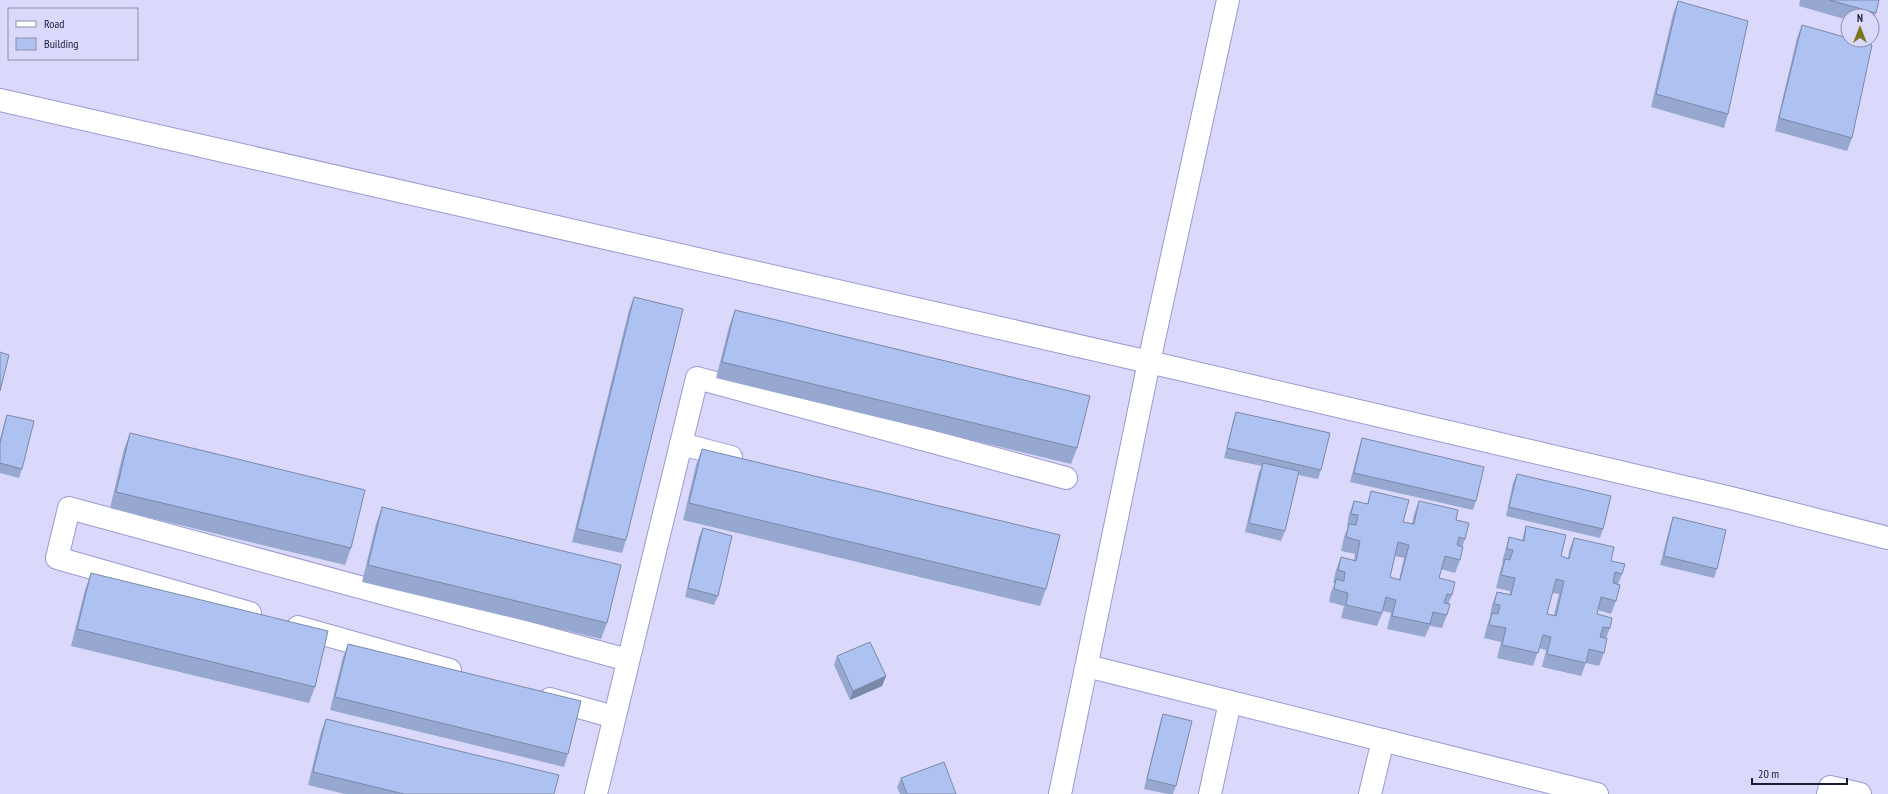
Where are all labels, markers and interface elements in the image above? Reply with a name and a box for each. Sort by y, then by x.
legend [8,8,138,60]
north arrow [1840,8,1880,48]
text: N [1857,11,1863,25]
text: Road [44,16,64,31]
text: Building [44,36,79,51]
scale bar [1752,760,1847,786]
text: 20 m [1758,766,1779,781]

